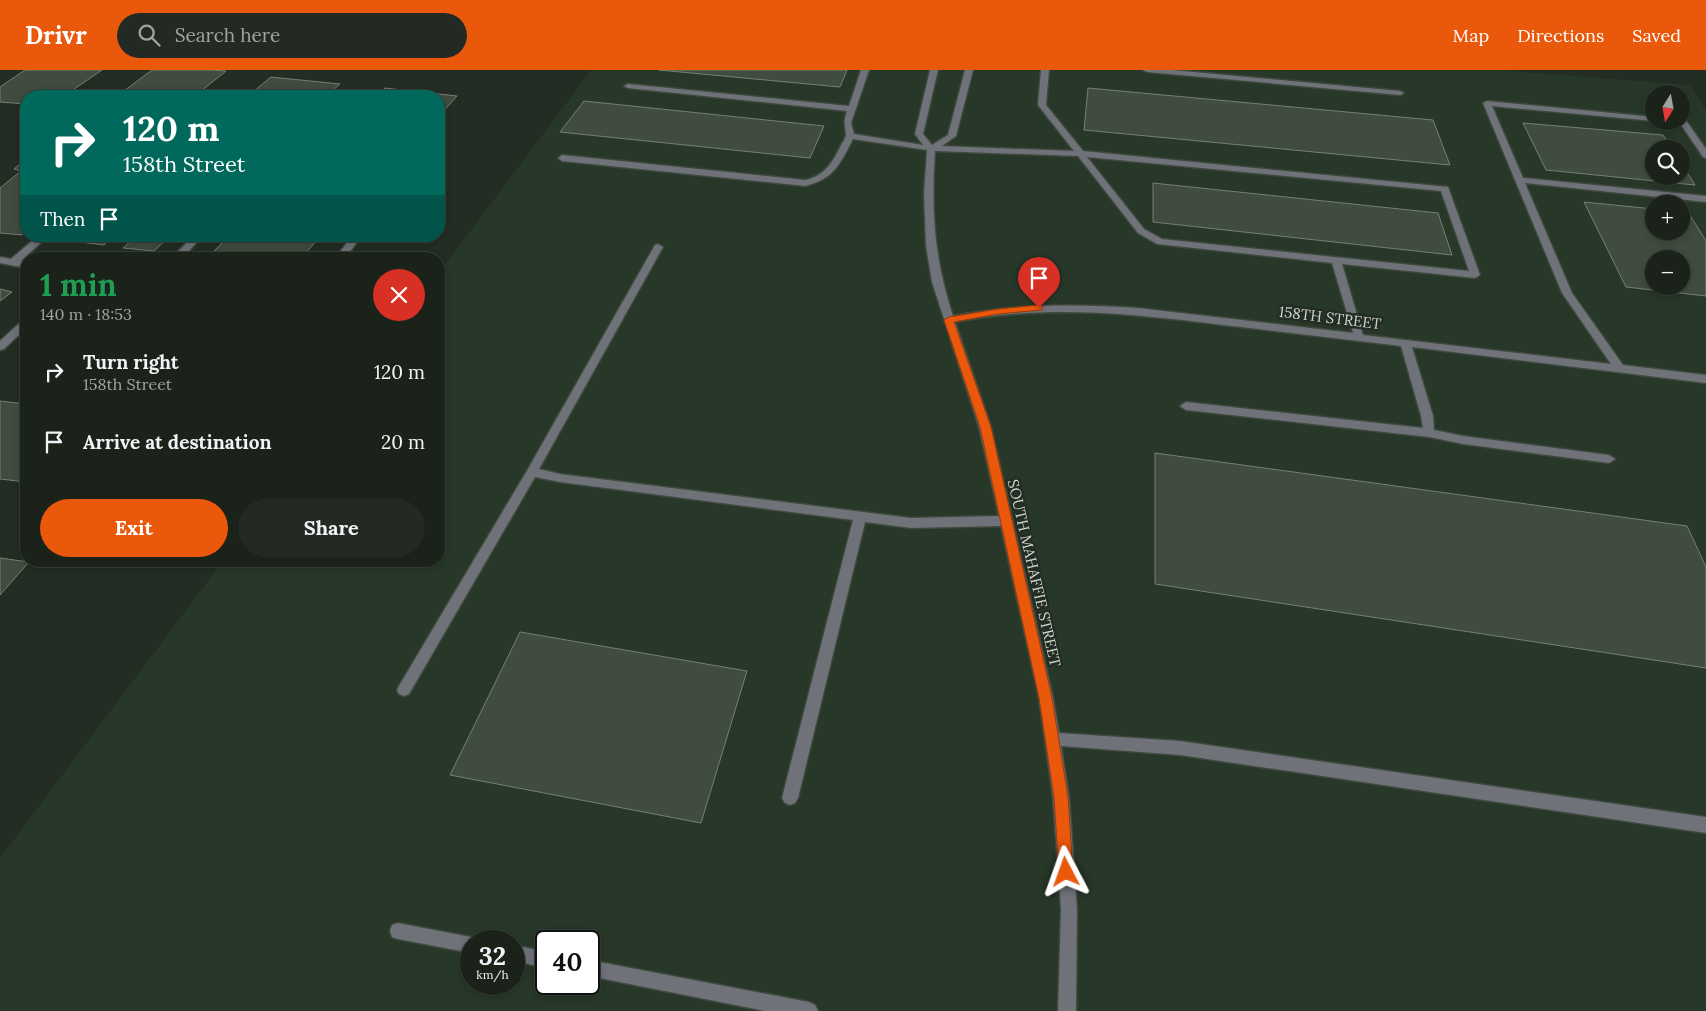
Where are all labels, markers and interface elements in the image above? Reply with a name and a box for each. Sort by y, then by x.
search box [117,13,467,58]
text: Drivr [25,20,87,51]
icon: search [135,21,163,49]
text: Search here [175,23,280,47]
text: Map [1453,24,1489,47]
text: Directions [1517,24,1604,47]
text: Saved [1632,24,1681,47]
north arrow [1645,85,1690,130]
map controls [1645,85,1690,295]
text: 120 m [123,106,220,151]
icon: right [40,110,105,175]
button: search [1645,140,1690,185]
text: 158th Street [123,150,245,178]
button: + [1645,195,1690,240]
icon: arrive [95,205,123,233]
text: Then [40,207,85,231]
button: − [1645,250,1690,295]
pin [1018,257,1060,308]
icon: arrive [1025,264,1053,292]
text: 1 min [40,266,117,304]
button: close [373,269,425,321]
street label: 158TH STREET [1278,302,1383,333]
text: 140 m · 18:53 [40,304,132,324]
text: Turn right [83,350,179,374]
icon: right [40,358,68,386]
text: 120 m [374,360,425,384]
text: 158th Street [83,374,172,394]
icon: arrive [40,428,68,456]
text: Arrive at destination [83,430,272,454]
text: 20 m [381,430,425,454]
street label: SOUTH MAHAFFIE STREET [1004,477,1065,669]
button: Exit [40,499,228,557]
button: Share [238,499,425,557]
position arrow [1039,845,1091,897]
speed limit sign: 40 [535,930,600,995]
text: 32 [479,940,506,972]
text: km/h [476,967,509,982]

